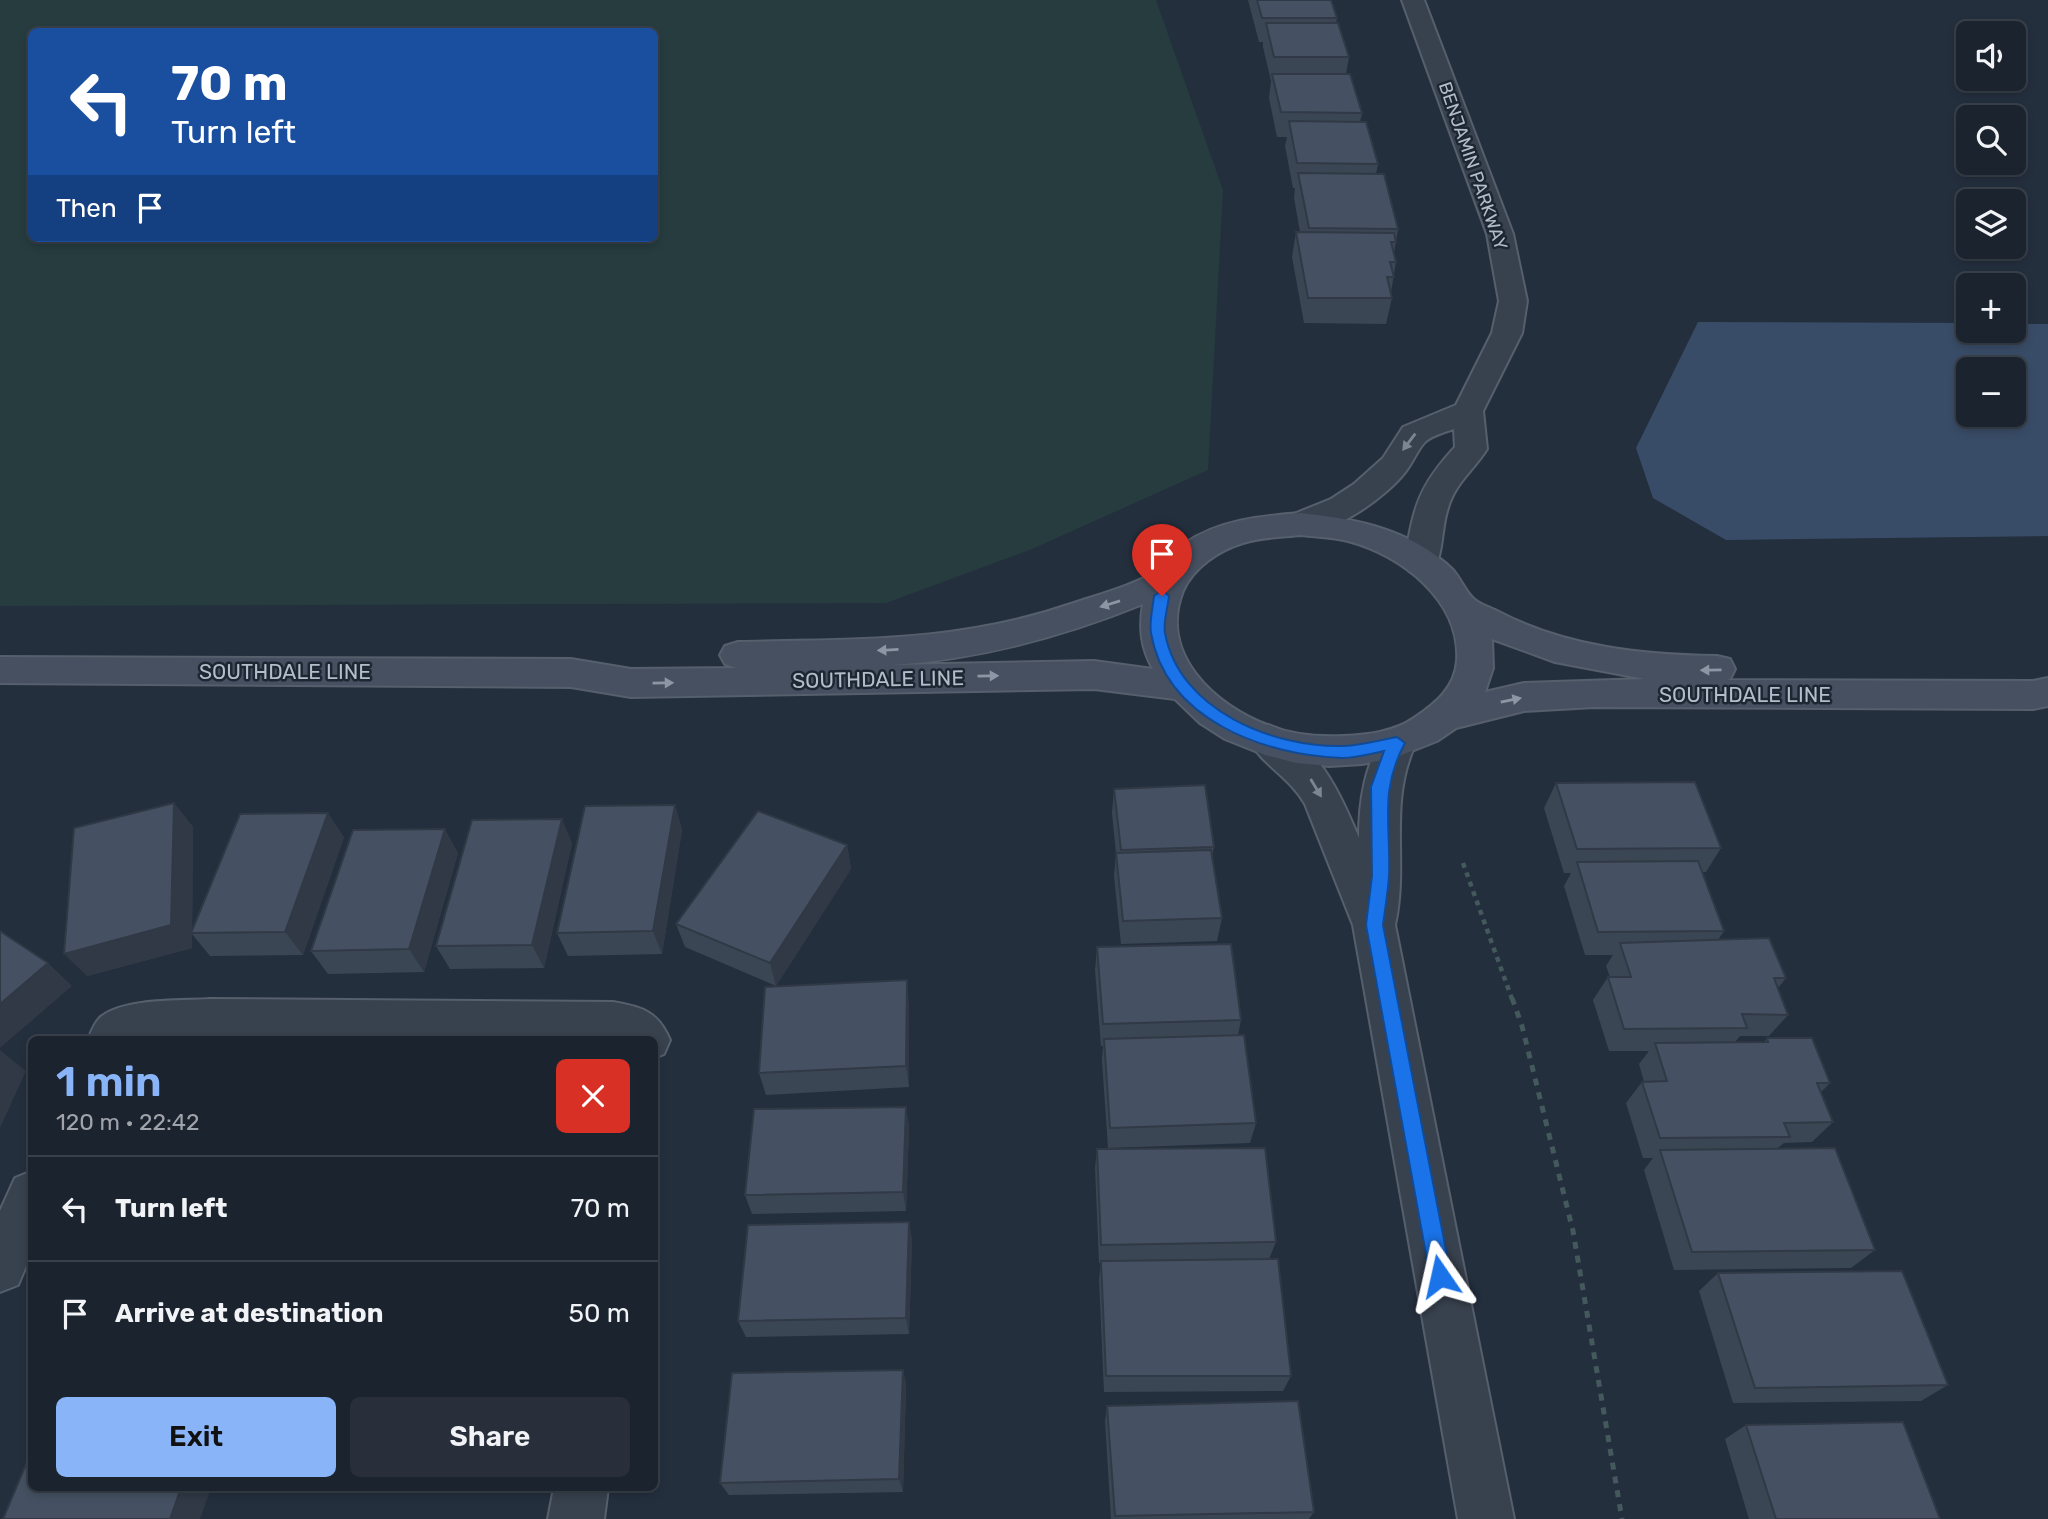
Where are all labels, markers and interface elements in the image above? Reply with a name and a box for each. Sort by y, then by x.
map controls [1956,21,2026,427]
button: sound [1956,21,2026,91]
text: 70 m [171,54,288,112]
icon: left [56,56,147,147]
street label: BENJAMIN PARKWAY [1434,79,1512,253]
button: search [1956,105,2026,175]
text: Turn left [171,113,296,151]
icon: arrive [131,189,169,227]
button: layers [1956,189,2026,259]
text: Then [56,193,117,224]
button: + [1956,273,2026,343]
button: − [1956,357,2026,427]
one-way arrow [1402,433,1417,451]
pin [1132,524,1192,596]
icon: arrive [1143,535,1181,573]
one-way arrow [1099,599,1120,609]
one-way arrow [877,645,899,656]
street label: SOUTHDALE LINE [199,659,371,684]
one-way arrow [1699,664,1721,675]
street label: SOUTHDALE LINE [792,665,964,693]
one-way arrow [977,671,999,682]
one-way arrow [652,677,674,689]
street label: SOUTHDALE LINE [1659,682,1831,707]
one-way arrow [1500,694,1522,705]
one-way arrow [1309,778,1322,797]
text: 1 min [56,1057,162,1107]
button: close [556,1059,630,1133]
text: 120 m · 22:42 [56,1108,200,1136]
icon: left [56,1190,94,1228]
text: Turn left [115,1193,227,1224]
text: 70 m [571,1193,630,1224]
position arrow [1403,1239,1477,1313]
icon: arrive [56,1295,94,1333]
text: Arrive at destination [115,1298,383,1329]
text: 50 m [569,1298,630,1329]
button: Exit [56,1397,336,1477]
button: Share [350,1397,630,1477]

